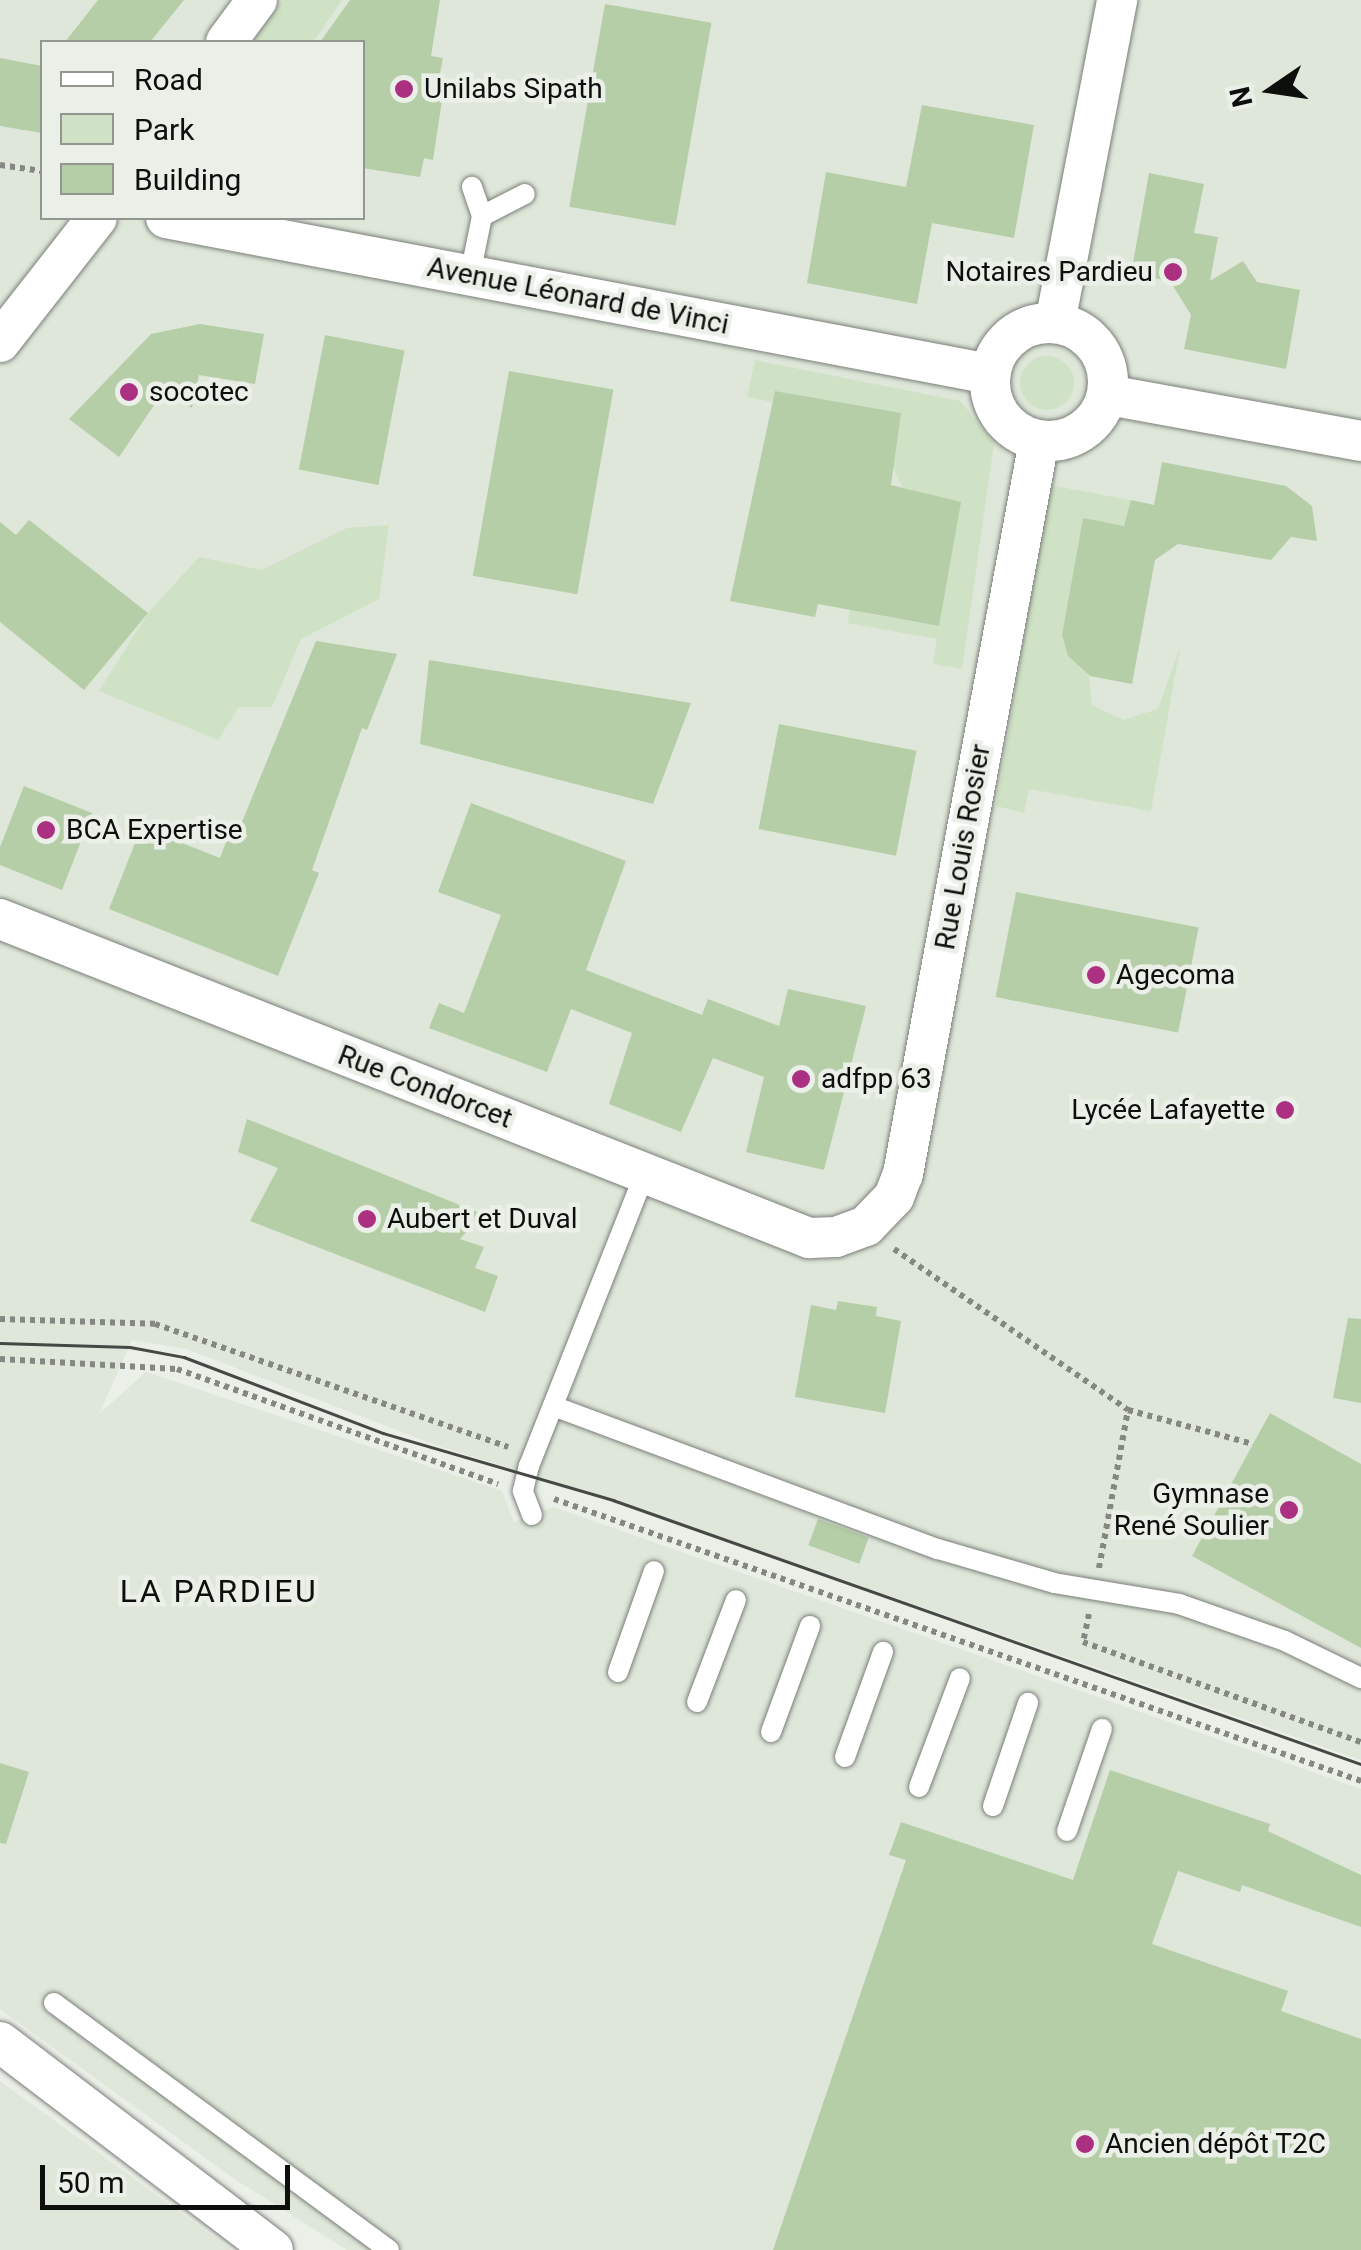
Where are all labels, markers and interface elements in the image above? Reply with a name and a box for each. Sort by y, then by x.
legend [40,40,365,220]
north arrow [1221,40,1321,140]
text: Road [134,62,203,97]
place label: Unilabs Sipath [424,72,603,106]
marker: Unilabs Sipath [393,78,415,100]
text: N [1223,84,1260,110]
text: Park [134,112,194,147]
text: Building [134,162,241,197]
street label: Avenue Léonard de Vinci [425,250,731,342]
place label: Notaires Pardieu [946,255,1153,289]
marker: Notaires Pardieu [1162,261,1184,283]
place label: socotec [149,375,249,409]
marker: socotec [118,381,140,403]
street label: Rue Louis Rosier [928,742,998,952]
place label: BCA Expertise [66,813,243,847]
marker: BCA Expertise [35,819,57,841]
place label: Agecoma [1116,958,1235,992]
marker: Agecoma [1085,964,1107,986]
street label: Rue Condorcet [333,1038,517,1136]
place label: adfpp 63 [821,1062,932,1096]
marker: adfpp 63 [790,1068,812,1090]
place label: Lycée Lafayette [1071,1093,1265,1127]
marker: Lycée Lafayette [1274,1099,1296,1121]
place label: Aubert et Duval [387,1202,578,1236]
marker: Aubert et Duval [356,1208,378,1230]
place label: Gymnase René Soulier [1114,1477,1269,1543]
marker: Gymnase René Soulier [1278,1499,1300,1521]
district label: LA PARDIEU [120,1572,318,1610]
place label: Ancien dépôt T2C [1105,2127,1327,2161]
marker: Ancien dépôt T2C [1074,2133,1096,2155]
scale bar [45,2145,295,2207]
text: 50 m [57,2165,124,2200]

